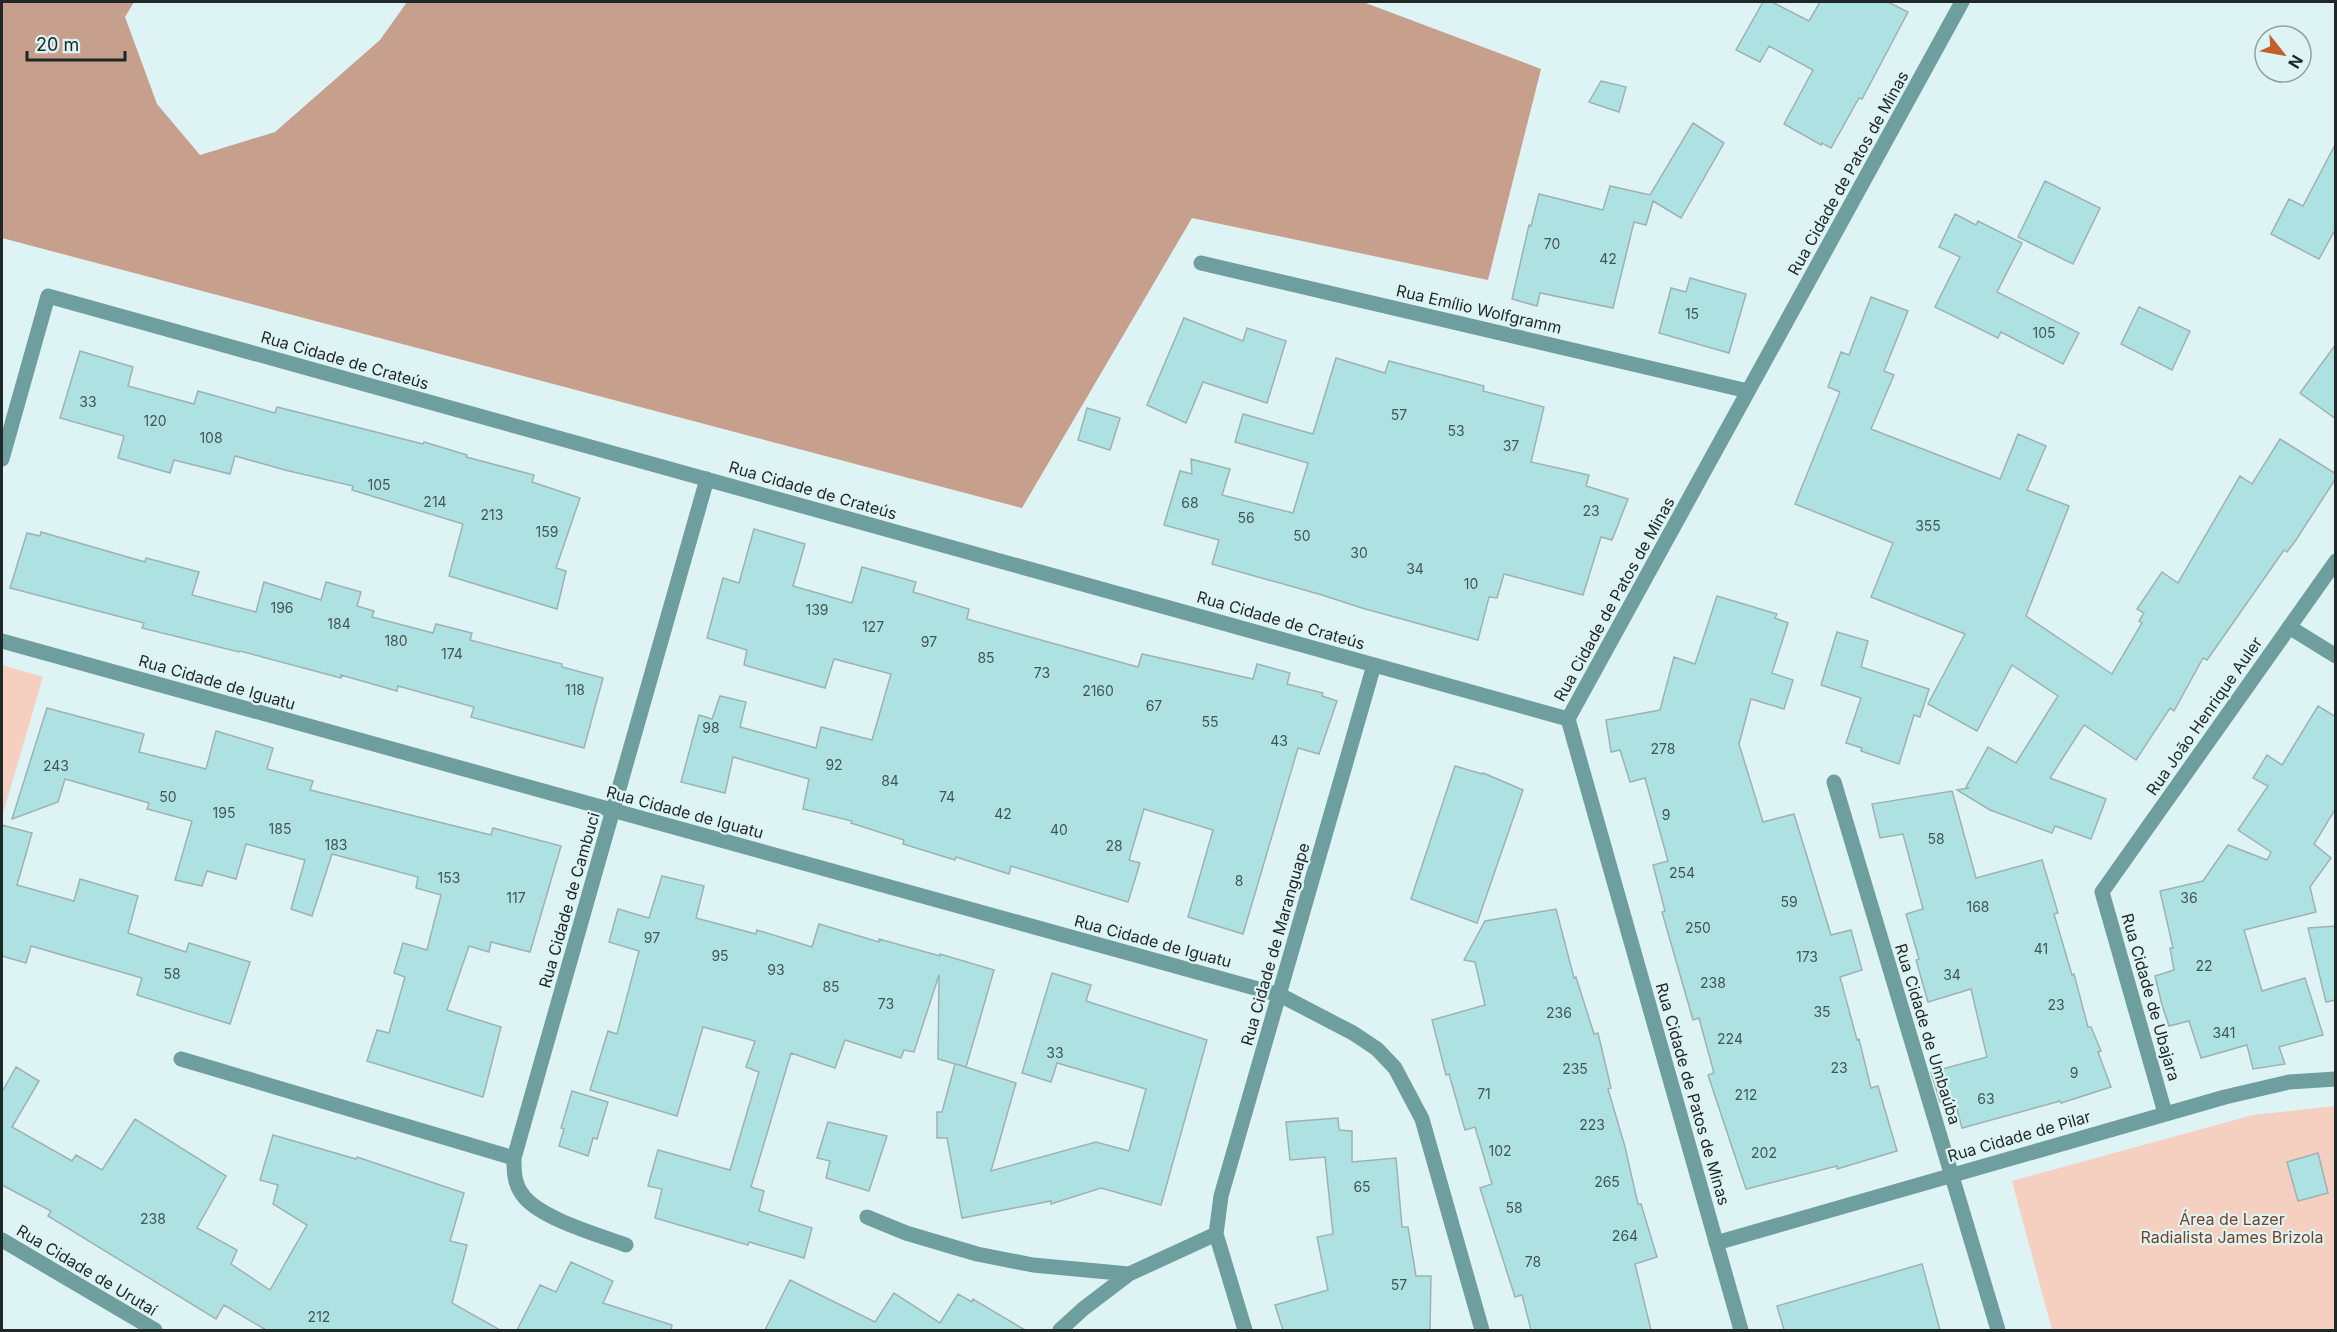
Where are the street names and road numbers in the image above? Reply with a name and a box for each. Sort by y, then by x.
street label: Rua Cidade de Patos de Minas [1783,67,1913,279]
street label: Rua Emílio Wolfgramm [1394,280,1564,338]
street label: Rua Cidade de Crateús [259,326,431,394]
street label: Rua Cidade de Crateús [727,456,899,524]
street label: Rua Cidade de Patos de Minas [1549,493,1679,705]
street label: Rua Cidade de Crateús [1195,586,1367,654]
street label: Rua João Henrique Auler [2142,633,2266,799]
street label: Rua Cidade de Iguatu [136,650,298,714]
street label: Rua Cidade de Iguatu [604,781,766,843]
street label: Rua Cidade de Cambuci [534,810,604,990]
street label: Rua Cidade de Maranguape [1236,840,1314,1048]
street label: Rua Cidade de Iguatu [1072,910,1234,972]
street label: Rua Cidade de Ubajara [2117,911,2185,1083]
street label: Rua Cidade de Umbaúba [1891,941,1965,1127]
street label: Rua Cidade de Patos de Minas [1652,980,1734,1208]
street label: Rua Cidade de Pilar [1945,1106,2093,1166]
street label: Rua Cidade de Urutaí [13,1220,161,1320]

